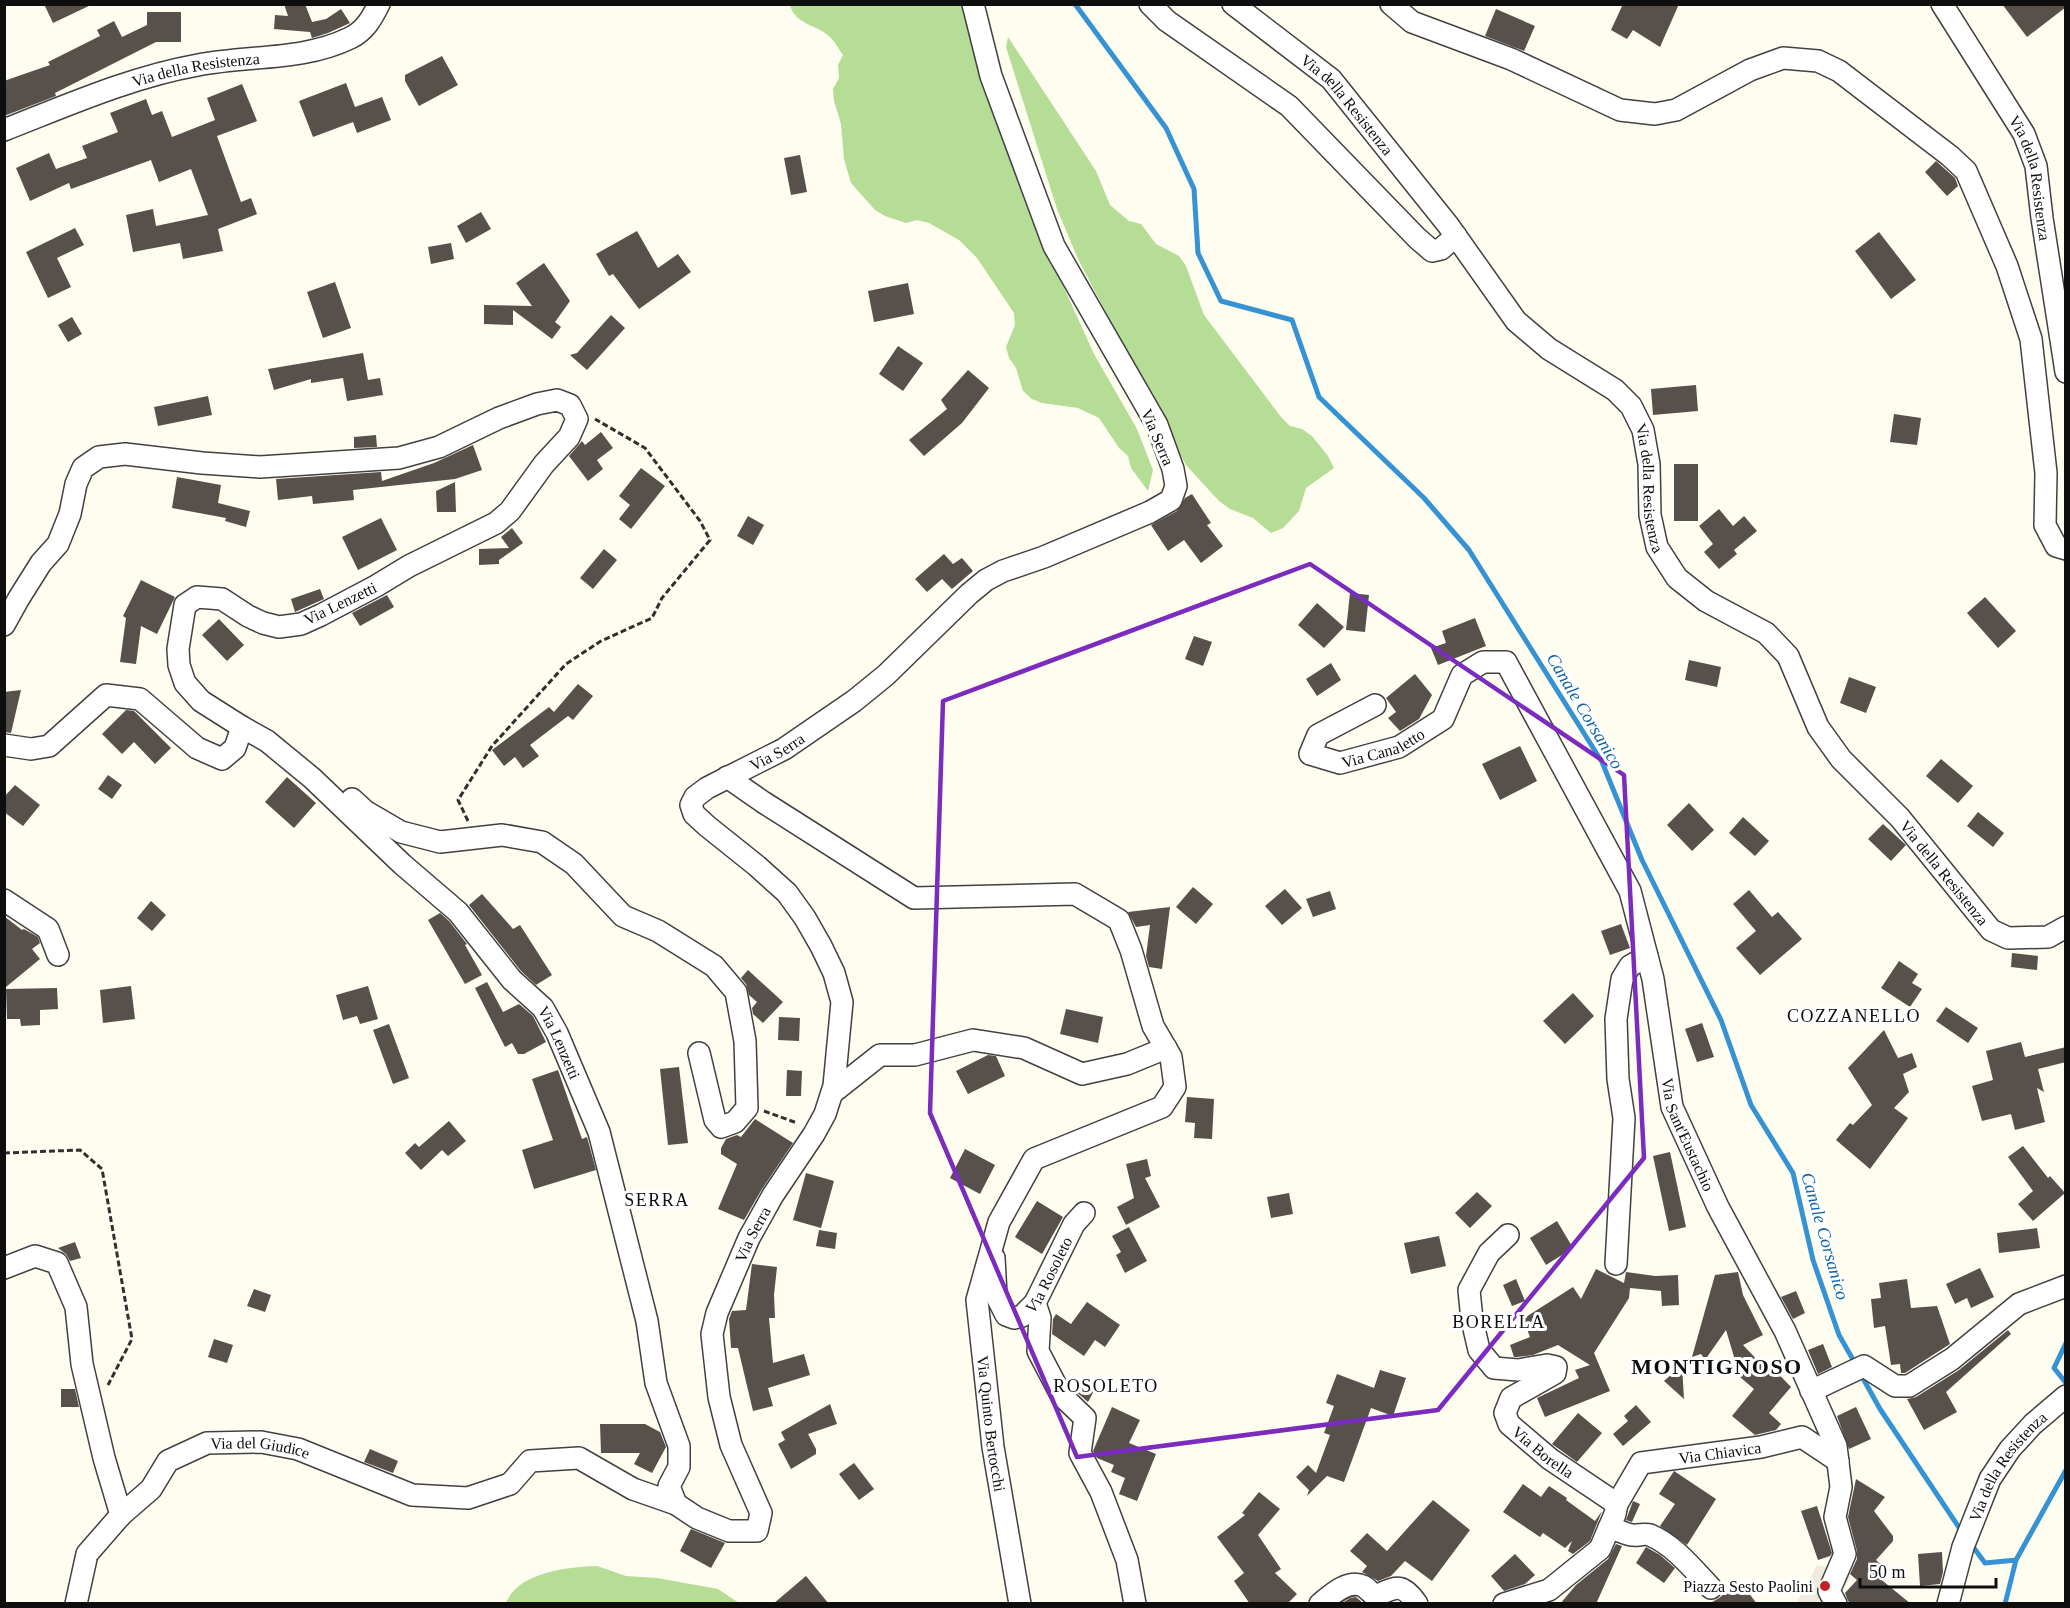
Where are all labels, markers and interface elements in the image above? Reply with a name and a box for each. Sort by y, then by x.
street label: Via della Resistenza [130,50,260,90]
street label: Via della Resistenza [1298,51,1396,158]
street label: Via della Resistenza [2005,112,2053,242]
street label: Via Serra [1138,406,1177,468]
street label: Via della Resistenza [1632,421,1666,556]
street label: Via Lenzetti [301,578,380,628]
water label: Canale Corsanico [1543,649,1627,773]
street label: Via Canaletto [1340,725,1428,771]
street label: Via Serra [747,730,808,774]
street label: Via della Resistenza [1897,817,1992,929]
street label: Via Lenzetti [535,1003,584,1082]
district label: COZZANELLO [1787,1006,1921,1026]
street label: Via Sant'Eustachio [1659,1077,1717,1194]
water label: Canale Corsanico [1797,1170,1853,1302]
district label: SERRA [624,1190,690,1210]
street label: Via Serra [732,1204,774,1265]
street label: Via Rosoleto [1022,1234,1075,1317]
district label: BORELLA [1452,1312,1546,1332]
district label: MONTIGNOSO [1631,1354,1803,1379]
street label: Via Quinto Bertocchi [974,1355,1009,1493]
district label: ROSOLETO [1053,1376,1159,1396]
street label: Via della Resistenza [1966,1408,2050,1524]
street label: Via Borella [1509,1423,1577,1481]
street label: Via del Giudice [210,1434,312,1462]
street label: Via Chiavica [1678,1439,1762,1467]
scale bar [1860,1551,1996,1589]
text: 50 m [1869,1562,1906,1582]
place label: Piazza Sesto Paolini [1683,1578,1814,1595]
marker: Piazza Sesto Paolini [1818,1579,1832,1593]

